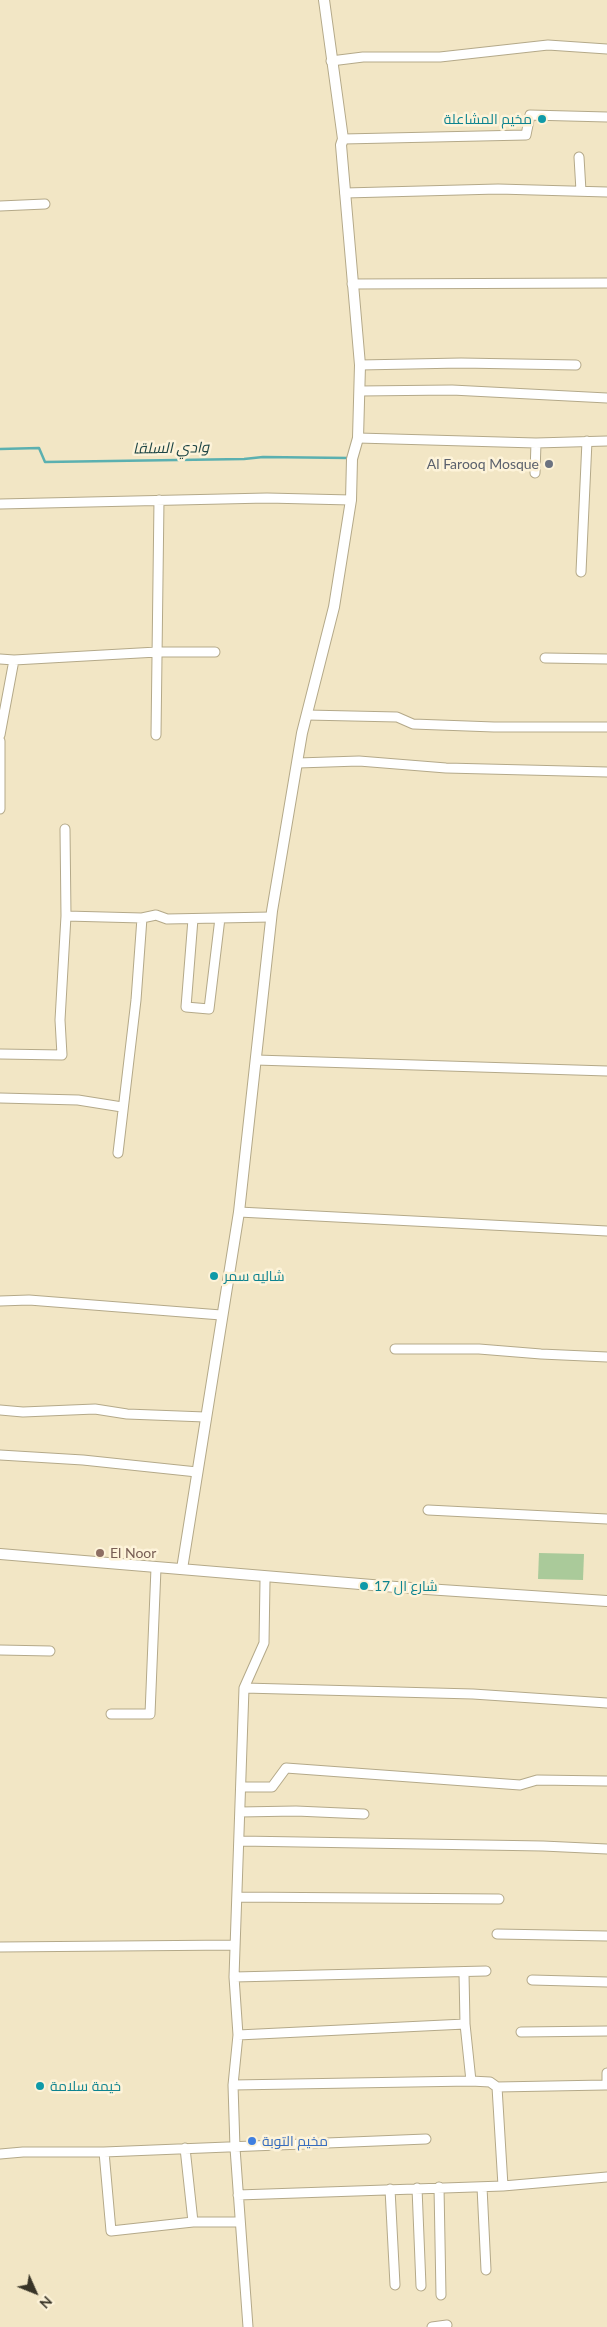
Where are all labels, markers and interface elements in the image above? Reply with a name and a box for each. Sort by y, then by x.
place label: مخيم المشاعلة [444,111,532,127]
marker: مخيم المشاعلة [536,113,548,125]
water label: وادي السلقا [133,438,209,458]
place label: Al Farooq Mosque [427,456,539,472]
marker: Al Farooq Mosque [543,458,555,470]
place label: شاليه سمر [224,1268,285,1284]
marker: شاليه سمر [208,1270,220,1282]
place label: El Noor [110,1545,156,1561]
marker: El Noor [94,1547,106,1559]
place label: شارع ال 17 [374,1578,438,1594]
marker: شارع ال 17 [358,1580,370,1592]
place label: خيمة سلامة [50,2078,121,2094]
marker: خيمة سلامة [34,2080,46,2092]
place label: مخيم التوبة [262,2133,328,2149]
marker: مخيم التوبة [246,2135,258,2147]
north arrow [10,2267,60,2317]
text: N [36,2293,56,2313]

